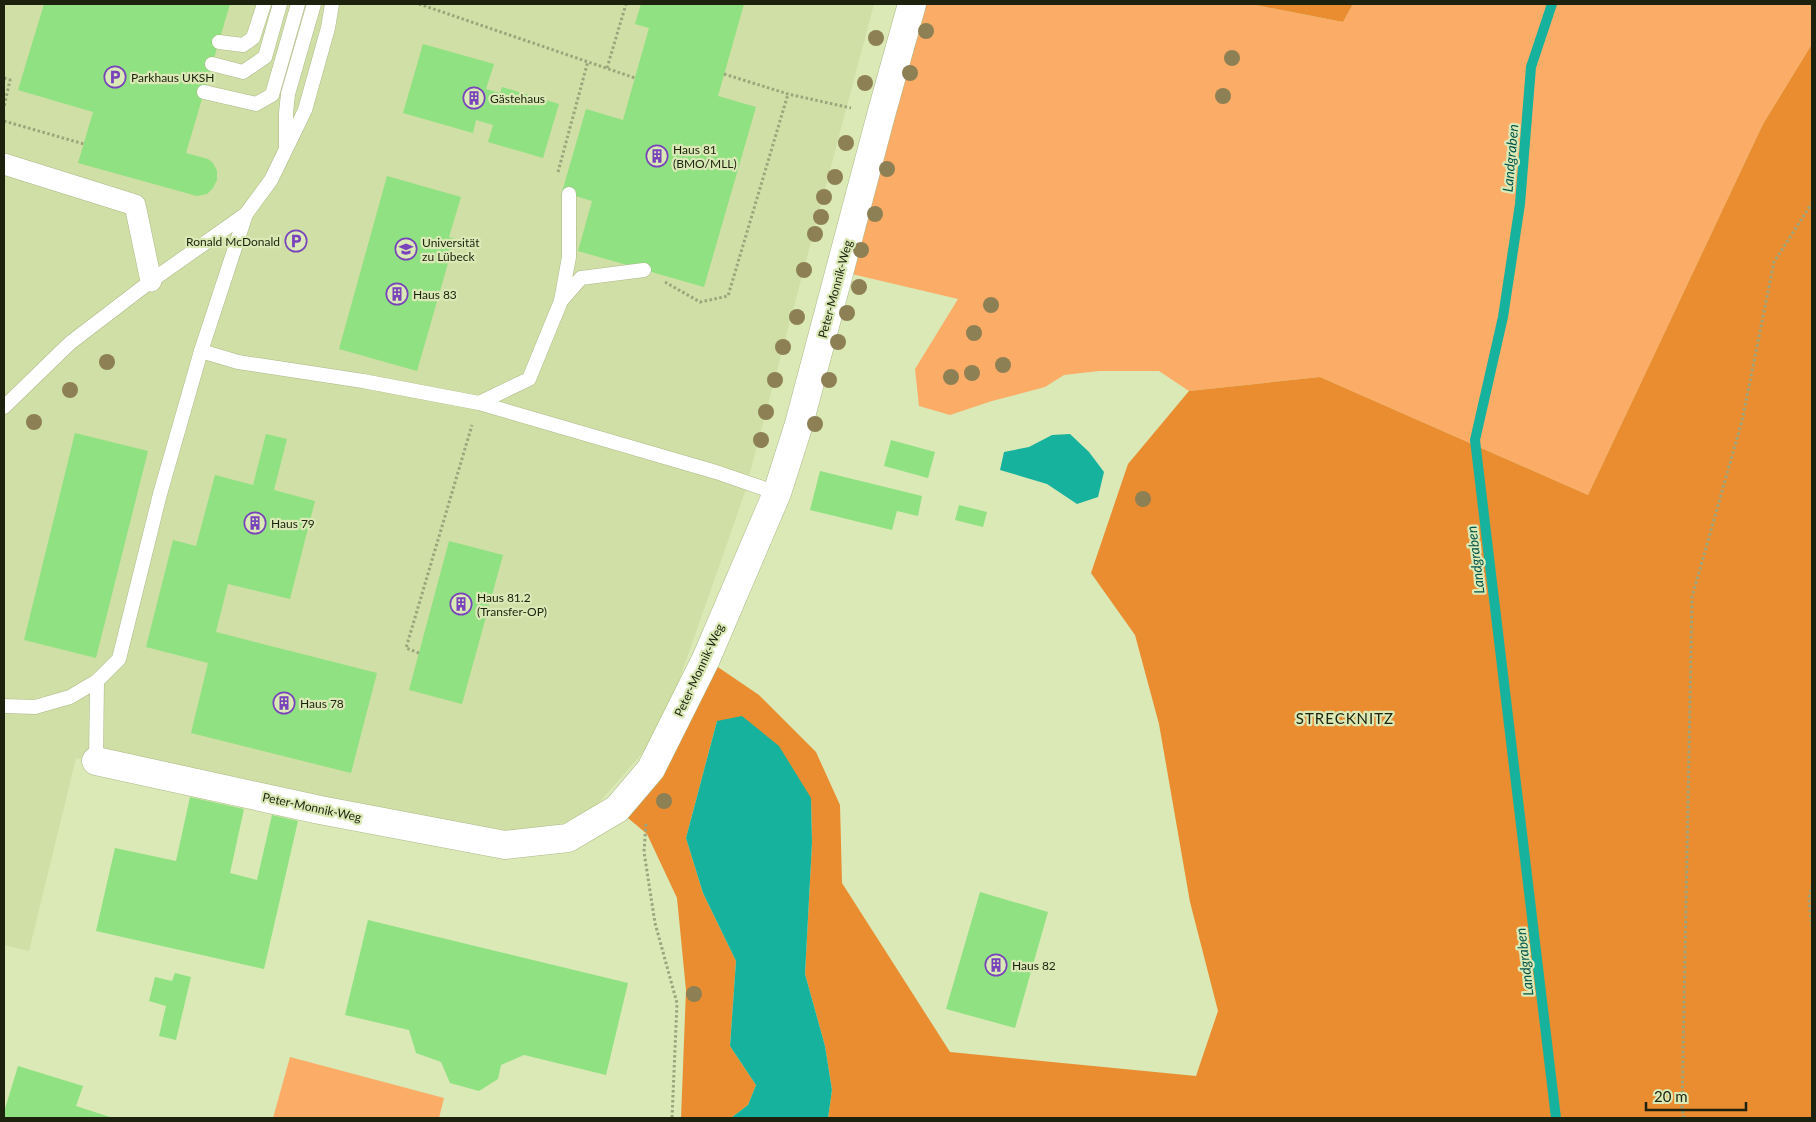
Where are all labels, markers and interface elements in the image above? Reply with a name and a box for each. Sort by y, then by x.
parking icon: Parkhaus UKSH [103,65,127,89]
place label: Parkhaus UKSH [131,70,215,85]
building icon: Gästehaus [462,86,486,110]
place label: Gästehaus [490,91,545,106]
water label: Landgraben [1499,123,1521,193]
place label: Haus 81 (BMO/MLL) [673,142,737,171]
building icon: Haus 81 (BMO/MLL) [645,144,669,168]
parking icon: Ronald McDonald [284,229,308,253]
place label: Ronald McDonald [186,234,280,249]
place label: Universität zu Lübeck [422,235,480,264]
school or university icon: Universität zu Lübeck [394,237,418,261]
street label: Peter-Monnik-Weg [815,238,855,340]
building icon: Haus 83 [385,282,409,306]
place label: Haus 83 [413,287,457,302]
building icon: Haus 79 [243,511,267,535]
place label: Haus 79 [271,516,315,531]
water label: Landgraben [1462,525,1488,595]
place label: Haus 81.2 (Transfer-OP) [477,590,547,619]
building icon: Haus 81.2 (Transfer-OP) [449,592,473,616]
street label: Peter-Monnik-Weg [671,621,727,719]
building icon: Haus 78 [272,691,296,715]
place label: Haus 78 [300,696,344,711]
district label: STRECKNITZ [1296,709,1394,727]
street label: Peter-Monnik-Weg [261,789,363,825]
water label: Landgraben [1511,927,1537,997]
building icon: Haus 82 [984,953,1008,977]
place label: Haus 82 [1012,958,1056,973]
scale bar [1646,1080,1746,1112]
text: 20 m [1654,1087,1688,1105]

